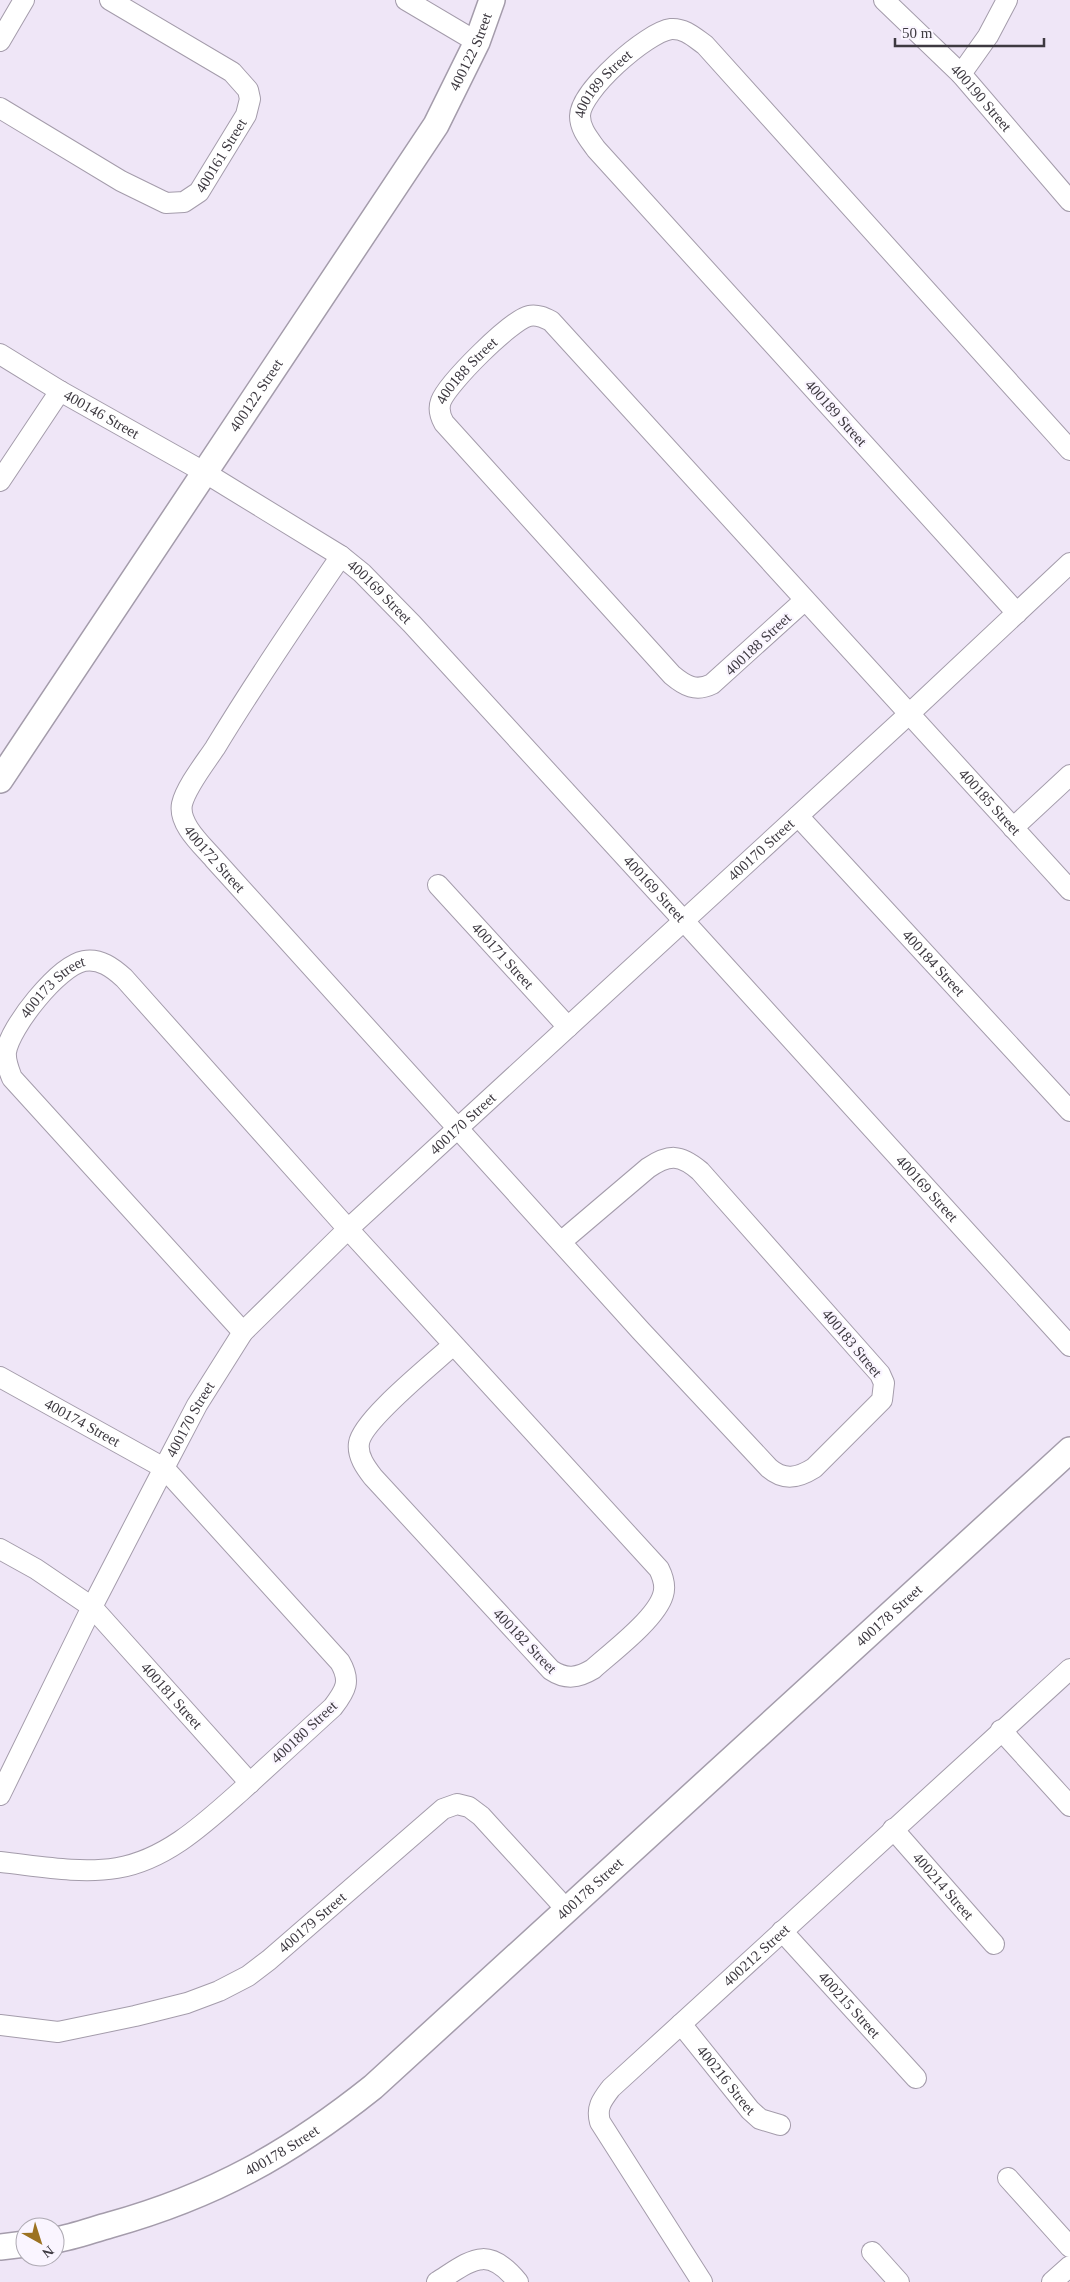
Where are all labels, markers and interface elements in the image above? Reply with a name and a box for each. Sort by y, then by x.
street label: 400122 Street [446,10,495,93]
scale bar [895,15,1044,47]
text: 50 m [902,25,933,41]
street label: 400189 Street [572,46,636,119]
street label: 400190 Street [948,61,1015,135]
street label: 400161 Street [193,115,250,196]
street label: 400188 Street [433,334,501,406]
street label: 400122 Street [226,355,286,435]
street label: 400189 Street [802,377,871,450]
street label: 400146 Street [61,387,143,442]
street label: 400169 Street [344,557,416,627]
street label: 400188 Street [722,609,795,678]
street label: 400185 Street [956,766,1024,839]
street label: 400170 Street [725,815,798,884]
street label: 400172 Street [181,823,249,896]
street label: 400169 Street [620,853,689,926]
street label: 400171 Street [469,920,538,993]
street label: 400184 Street [899,927,968,1000]
street label: 400173 Street [17,953,87,1021]
street label: 400170 Street [426,1089,500,1158]
street label: 400169 Street [893,1152,962,1226]
street label: 400183 Street [819,1306,886,1381]
street label: 400170 Street [163,1378,218,1460]
street label: 400174 Street [42,1395,123,1450]
street label: 400178 Street [852,1581,926,1650]
street label: 400182 Street [490,1605,560,1677]
street label: 400181 Street [138,1659,206,1733]
street label: 400180 Street [268,1697,341,1766]
street label: 400214 Street [909,1849,977,1923]
street label: 400178 Street [553,1854,627,1923]
street label: 400179 Street [275,1889,350,1956]
street label: 400212 Street [720,1921,793,1989]
street label: 400215 Street [815,1969,884,2042]
street label: 400216 Street [694,2042,759,2119]
street label: 400178 Street [242,2121,323,2179]
north arrow [15,2217,65,2267]
text: N [39,2243,57,2261]

